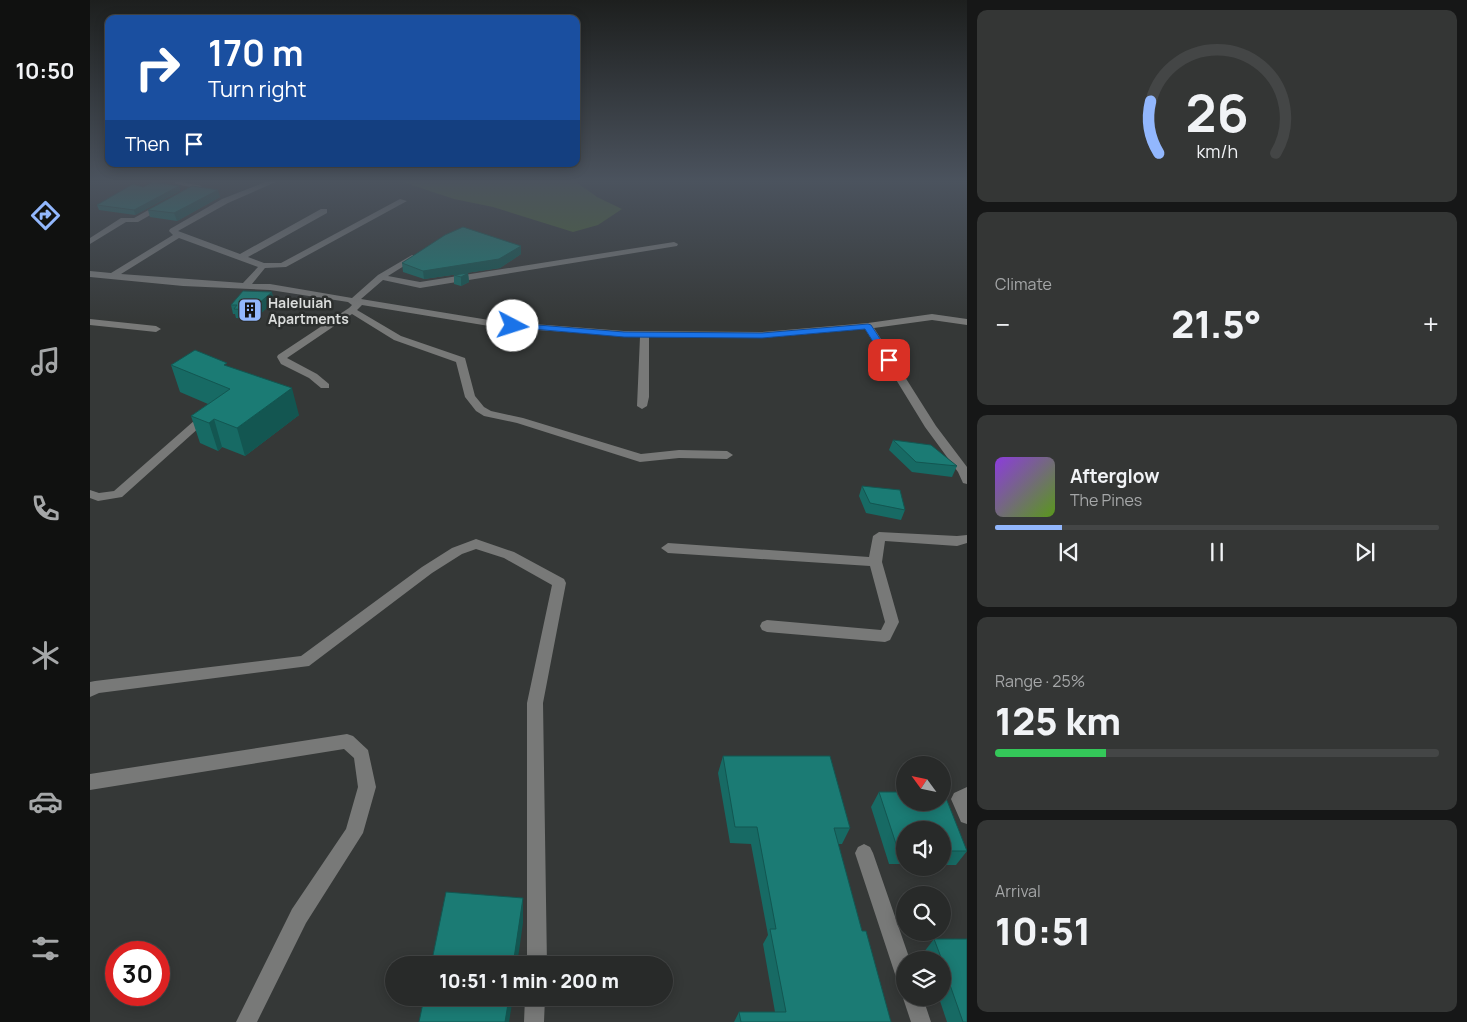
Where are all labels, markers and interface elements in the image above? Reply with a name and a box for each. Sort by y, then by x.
text: 170 m [208,29,304,77]
icon: right [125,35,190,100]
text: 10:50 [15,56,75,86]
text: Turn right [208,74,306,104]
text: 26 [1185,77,1249,148]
icon: arrive [180,130,208,158]
text: Then [125,131,170,157]
text: km/h [1196,139,1238,163]
icon: directions [28,198,63,233]
text: Climate [995,273,1052,295]
place label: Haleluiah Apartments [268,293,349,328]
building icon: Haleluiah Apartments [237,297,263,323]
text: 21.5° [1171,297,1262,349]
position arrow [486,299,538,351]
text: − [995,305,1010,343]
text: + [1423,305,1439,343]
pin [868,339,910,381]
icon: music [28,344,63,379]
icon: arrive [875,346,903,374]
text: Afterglow [1070,463,1159,489]
text: The Pines [1070,489,1142,511]
icon: phone [28,491,63,526]
icon: previous [1055,538,1083,566]
icon: pause [1203,538,1231,566]
icon: next [1351,538,1379,566]
icon: climate [28,638,63,673]
text: Range · 25% [995,670,1085,692]
text: 125 km [995,694,1121,746]
north arrow [896,756,951,811]
map controls [896,756,951,1006]
icon: car [28,784,63,819]
button: sound [896,821,951,876]
text: Arrival [995,880,1041,902]
button: search [896,886,951,941]
text: 10:51 [995,904,1091,956]
icon: filters [28,931,63,966]
speed limit sign: 30 [105,941,170,1006]
button: layers [896,951,951,1006]
text: 10:51 · 1 min · 200 m [439,968,619,994]

